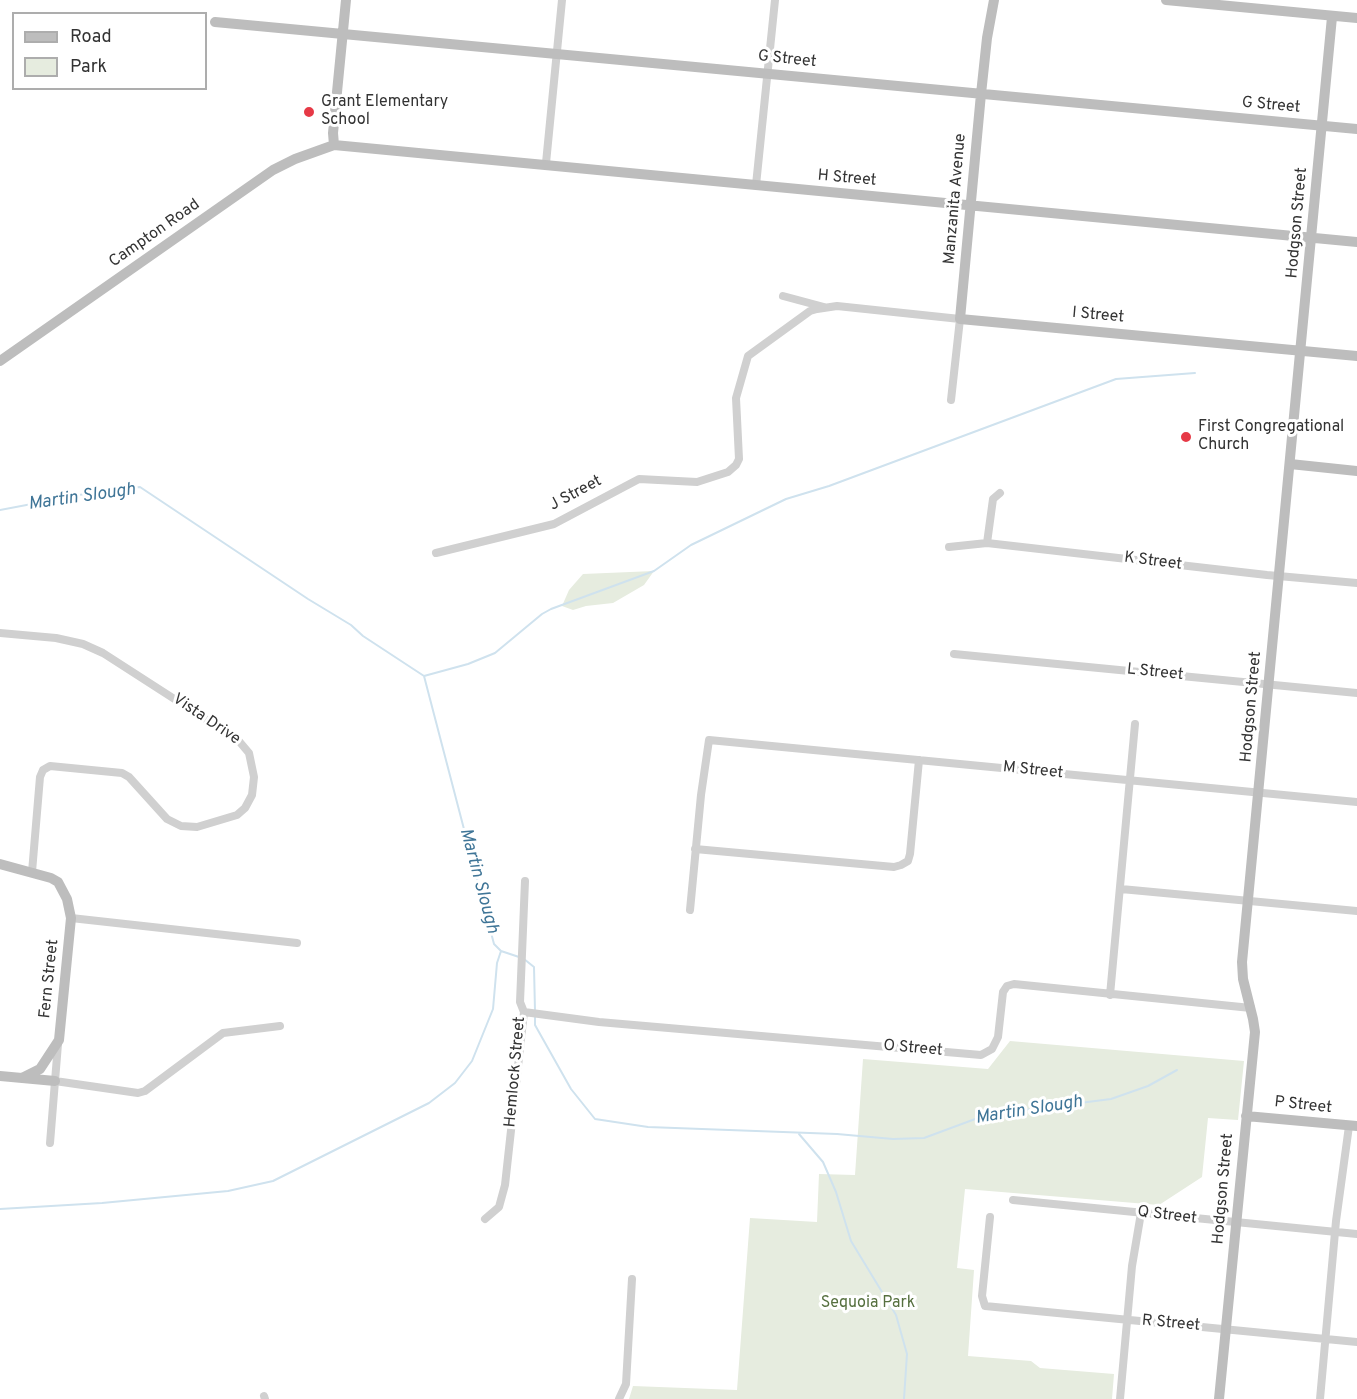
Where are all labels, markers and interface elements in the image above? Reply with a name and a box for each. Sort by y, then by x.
legend [12,12,207,90]
text: Road [70,26,112,49]
street label: G Street [757,47,817,73]
text: Park [70,56,107,79]
place label: Grant Elementary School [321,93,448,131]
street label: G Street [1241,94,1301,118]
marker: Grant Elementary School [302,105,316,119]
street label: Manzanita Avenue [941,133,971,265]
street label: H Street [817,167,877,191]
street label: Hodgson Street [1284,167,1312,279]
street label: Campton Road [106,196,204,272]
street label: I Street [1071,304,1125,328]
place label: First Congregational Church [1198,418,1344,456]
marker: First Congregational Church [1179,430,1193,444]
street label: J Street [547,472,605,516]
water label: Martin Slough [27,480,137,516]
street label: K Street [1123,549,1183,575]
street label: Hodgson Street [1238,651,1266,763]
street label: L Street [1126,660,1184,686]
street label: Vista Drive [168,690,244,750]
street label: M Street [1002,758,1064,784]
water label: Martin Slough [454,826,502,936]
street label: Fern Street [36,938,64,1020]
street label: Hemlock Street [502,1016,530,1128]
street label: O Street [883,1037,943,1061]
water label: Martin Slough [974,1092,1084,1130]
street label: P Street [1273,1093,1333,1119]
street label: Hodgson Street [1210,1133,1238,1245]
street label: Q Street [1136,1203,1198,1229]
park label: Sequoia Park [821,1294,915,1314]
street label: R Street [1141,1312,1201,1336]

